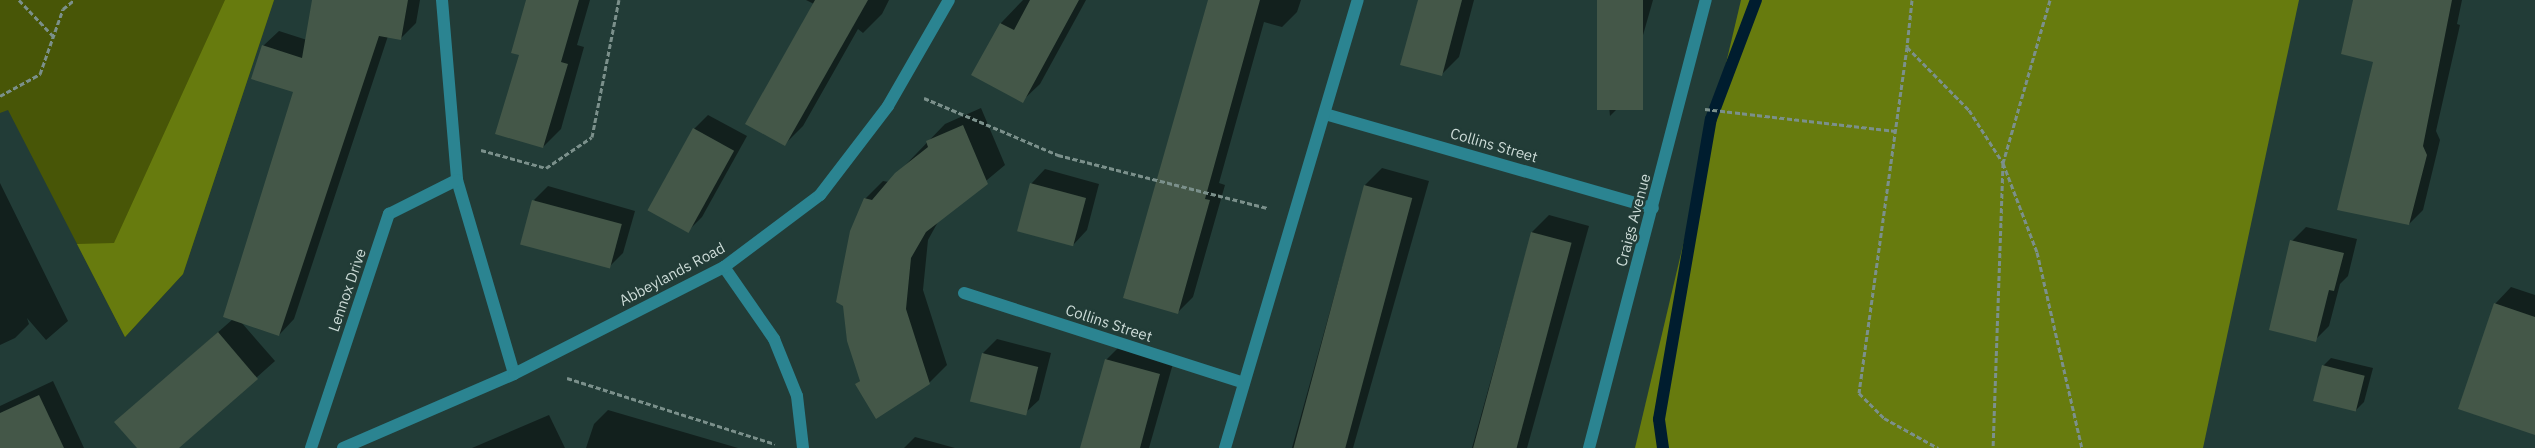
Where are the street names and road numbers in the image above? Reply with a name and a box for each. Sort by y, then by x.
street label: Collins Street [1448,124,1540,166]
street label: Craigs Avenue [1612,172,1654,268]
street label: Abbeylands Road [616,239,728,309]
street label: Lennox Drive [324,246,370,334]
street label: Collins Street [1063,301,1155,345]

